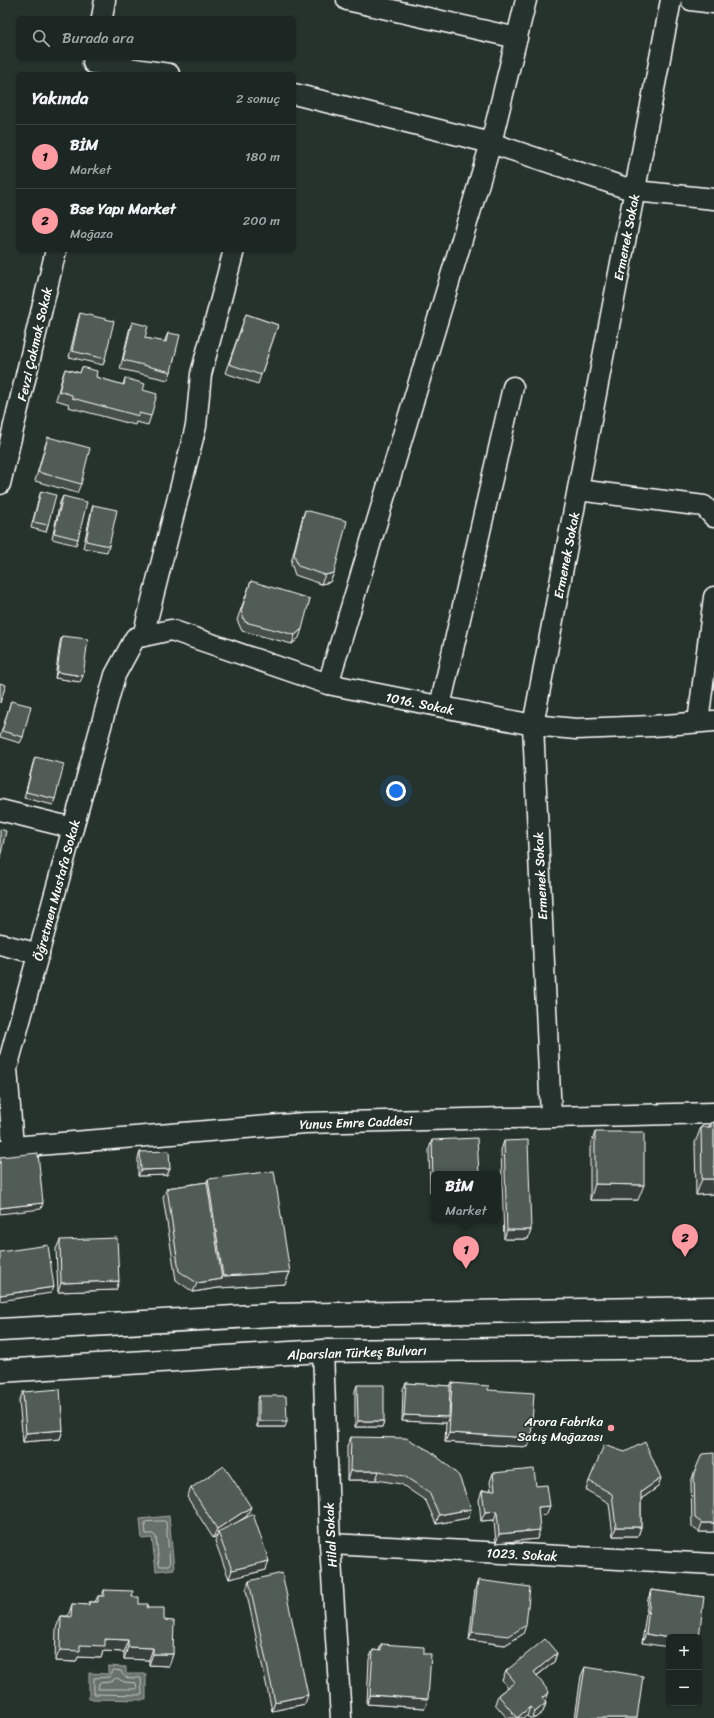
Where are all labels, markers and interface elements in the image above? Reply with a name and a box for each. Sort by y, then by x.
search box [16,16,296,60]
text: Burada ara [62,25,134,51]
icon: search [30,27,52,49]
text: Yakında [32,83,88,113]
text: 2 sonuç [236,87,280,110]
text: BİM [70,132,98,158]
text: 1 [42,145,48,168]
text: 180 m [245,145,280,168]
text: Market [70,158,111,181]
street label: Ermenek Sokak [607,192,646,283]
text: Bse Yapı Market [70,196,176,222]
text: 2 [41,209,49,232]
text: 200 m [243,209,280,232]
text: Mağaza [70,222,113,245]
street label: Fevzi Çakmak Sokak [10,285,59,403]
street label: Ermenek Sokak [547,510,586,601]
street label: 1016. Sokak [384,686,456,721]
your location [386,781,406,801]
street label: Öğretmen Mustafa Sokak [27,817,86,963]
street label: Ermenek Sokak [527,831,554,921]
street label: Yunus Emre Caddesi [299,1109,413,1136]
popup [431,1171,501,1223]
text: BİM [445,1173,474,1199]
text: Market [445,1199,487,1222]
pin: 2 [672,1224,698,1257]
pin: 1 [453,1236,479,1269]
street label: Alparslan Türkeş Bulvarı [286,1339,427,1366]
place label: Arora Fabrika Satış Mağazası [517,1410,603,1448]
marker: Arora Fabrika Satış Mağazası [606,1423,616,1433]
street label: Hilal Sokak [317,1502,344,1568]
street label: 1023. Sokak [486,1541,558,1568]
map controls [666,1634,702,1706]
button: + [666,1634,702,1670]
button: − [666,1670,702,1706]

